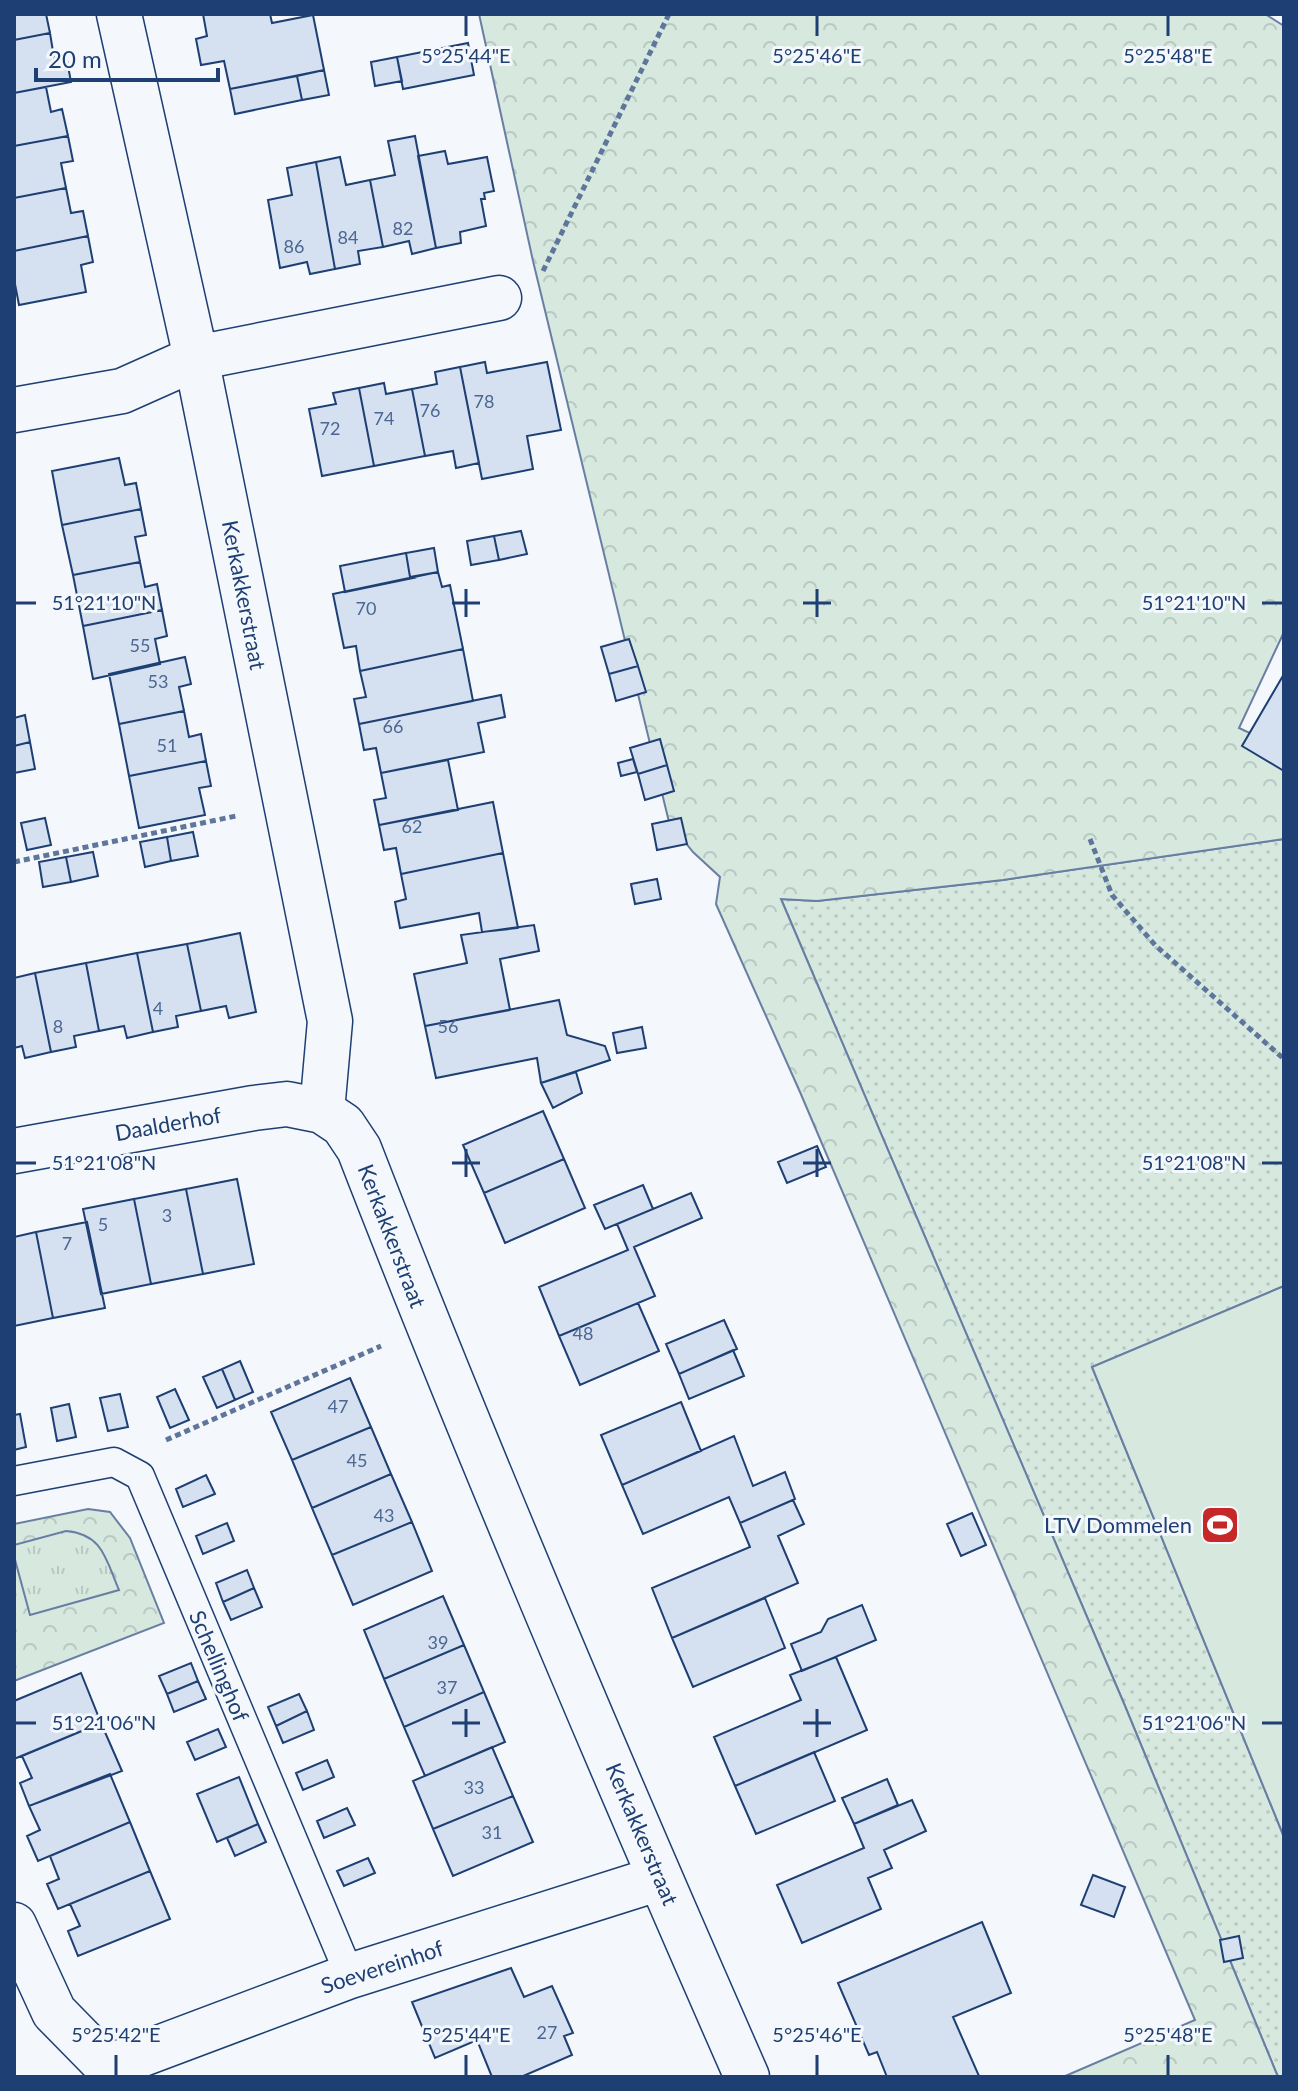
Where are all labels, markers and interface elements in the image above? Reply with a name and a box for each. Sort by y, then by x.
scale bar [36,32,218,82]
text: 5°25'44"E [421,43,511,67]
text: 5°25'46"E [772,43,862,67]
text: 5°25'48"E [1123,43,1213,67]
text: 20 m [48,44,102,73]
house number: 82 [393,217,413,239]
house number: 84 [338,226,358,248]
house number: 86 [284,235,304,257]
house number: 78 [474,390,494,412]
house number: 76 [420,399,440,421]
house number: 74 [374,407,394,429]
house number: 72 [320,417,340,439]
street label: Kerkakkerstraat [217,518,272,672]
text: 51°21'10"N [52,590,156,614]
text: 51°21'10"N [1142,590,1246,614]
house number: 70 [356,597,376,619]
house number: 55 [130,634,150,656]
house number: 53 [148,670,168,692]
house number: 66 [383,715,403,737]
house number: 51 [157,734,177,756]
house number: 62 [402,815,422,837]
house number: 4 [153,997,163,1019]
house number: 8 [53,1015,63,1037]
house number: 56 [438,1015,458,1037]
street label: Daalderhof [113,1101,224,1146]
text: 51°21'08"N [52,1150,156,1174]
text: 51°21'08"N [1142,1150,1246,1174]
street label: Kerkakkerstraat [353,1160,432,1312]
house number: 3 [162,1204,172,1226]
house number: 5 [98,1213,108,1235]
house number: 7 [62,1232,72,1254]
house number: 48 [573,1322,593,1344]
house number: 47 [328,1395,348,1417]
house number: 45 [347,1449,367,1471]
house number: 43 [374,1504,394,1526]
sports icon: LTV Dommelen [1199,1504,1241,1546]
place label: LTV Dommelen [1044,1511,1192,1538]
street label: Schellinghof [184,1606,255,1726]
house number: 39 [428,1631,448,1653]
house number: 37 [437,1676,457,1698]
text: 51°21'06"N [52,1710,156,1734]
text: 51°21'06"N [1142,1710,1246,1734]
street label: Kerkakkerstraat [600,1759,685,1909]
house number: 33 [464,1776,484,1798]
house number: 31 [482,1821,502,1843]
street label: Soevereinhof [317,1934,447,1999]
house number: 27 [537,2021,557,2043]
text: 5°25'42"E [71,2022,161,2046]
text: 5°25'44"E [421,2022,511,2046]
text: 5°25'46"E [772,2022,862,2046]
text: 5°25'48"E [1123,2022,1213,2046]

